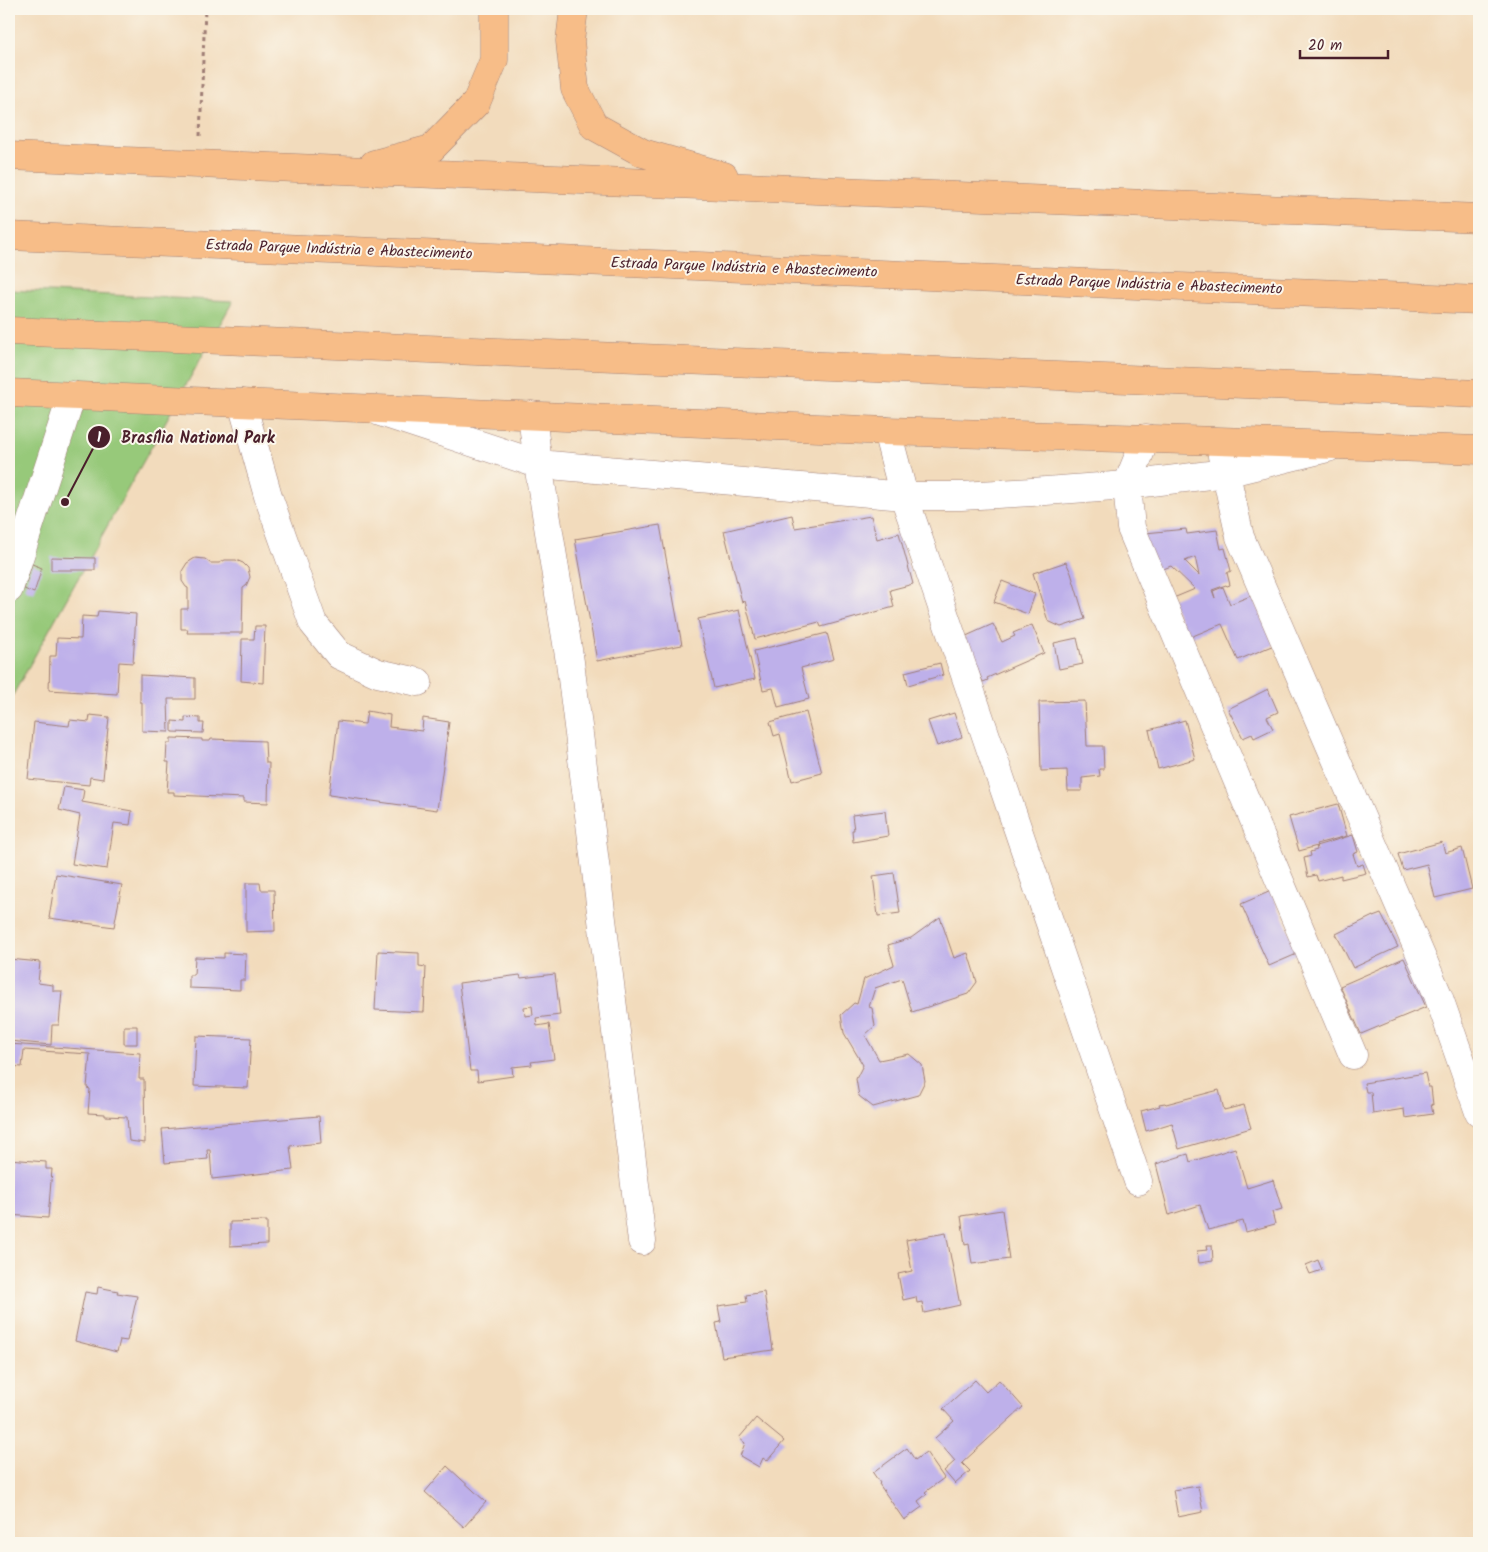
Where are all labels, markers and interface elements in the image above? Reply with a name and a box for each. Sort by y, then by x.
scale bar [1300,28,1388,60]
text: 20 m [1308,34,1342,58]
street label: Estrada Parque Indústria e Abastecimento [205,233,473,267]
street label: Estrada Parque Indústria e Abastecimento [610,251,878,285]
street label: Estrada Parque Indústria e Abastecimento [1015,268,1283,302]
callout: Brasília National Park [86,421,284,452]
text: 1 [97,426,102,450]
text: Brasília National Park [121,426,276,451]

